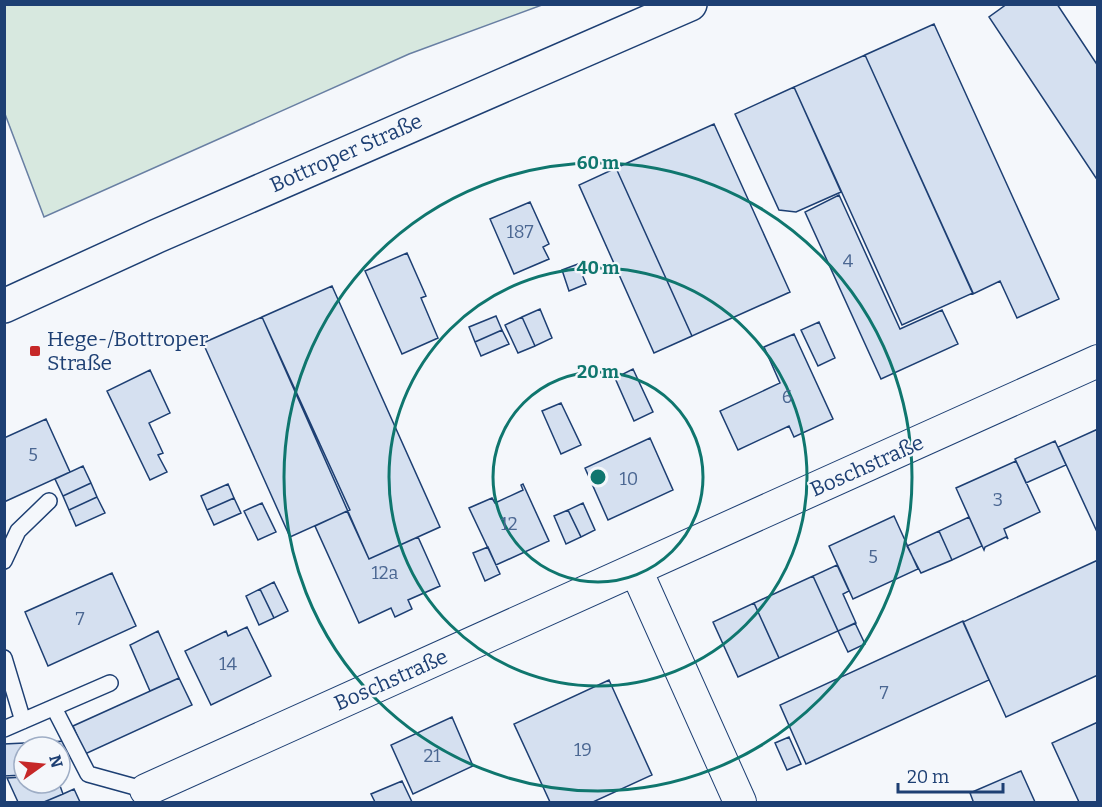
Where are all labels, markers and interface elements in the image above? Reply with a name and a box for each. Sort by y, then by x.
street label: Bottroper Straße [266,108,426,198]
text: 60 m [577,152,619,174]
house number: 187 [506,221,534,243]
house number: 4 [843,250,854,272]
text: 40 m [577,257,619,279]
place label: Hege-/Bottroper Straße [47,326,208,376]
marker: Hege-/Bottroper Straße [28,344,42,358]
text: 20 m [577,361,619,383]
house number: 6 [782,386,792,408]
street label: Boschstraße [806,429,928,503]
house number: 5 [28,444,38,466]
centre of rings [588,467,608,487]
house number: 10 [620,468,638,490]
house number: 3 [993,489,1003,511]
house number: 12 [500,513,518,535]
house number: 5 [868,546,878,568]
house number: 12a [372,562,399,584]
house number: 7 [75,608,85,630]
street label: Boschstraße [330,643,452,717]
house number: 14 [219,653,237,675]
house number: 7 [879,682,889,704]
north arrow [12,735,72,795]
house number: 19 [574,739,592,761]
house number: 21 [423,745,441,767]
text: N [45,753,67,770]
scale bar [898,756,1003,794]
text: 20 m [907,766,949,788]

